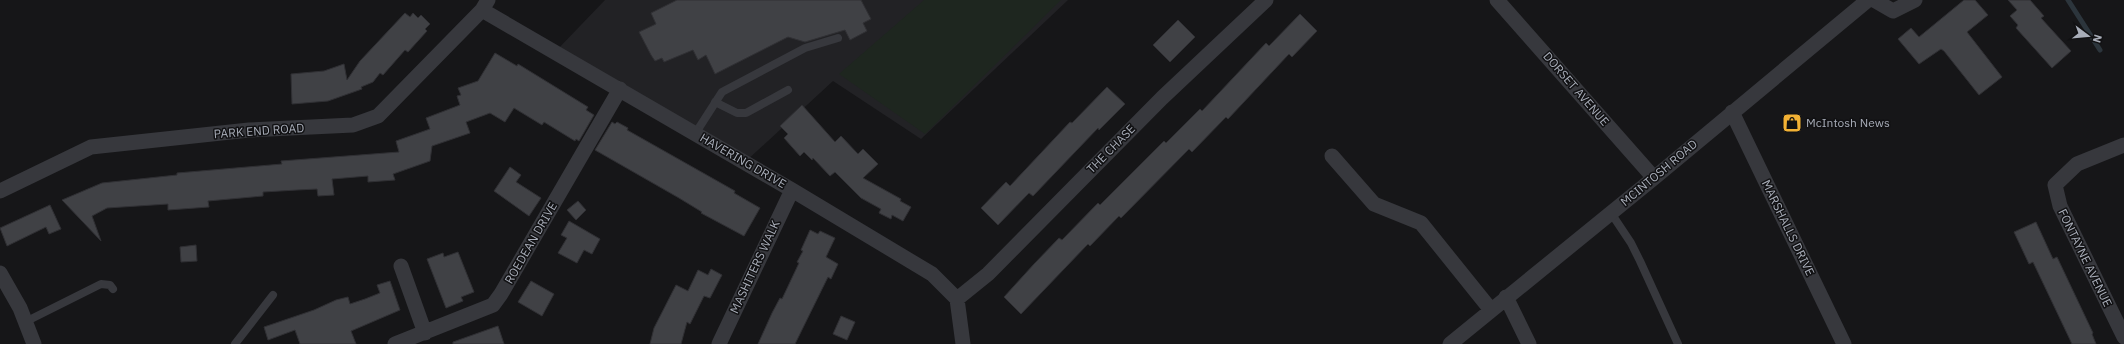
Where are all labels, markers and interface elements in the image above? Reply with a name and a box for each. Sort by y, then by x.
north arrow [2068,16,2108,56]
text: N [2090,33,2105,45]
street label: DORSET AVENUE [1540,49,1613,129]
shop icon: McIntosh News [1781,112,1803,134]
place label: McIntosh News [1806,115,1890,130]
street label: PARK END ROAD [213,120,305,141]
street label: THE CHASE [1083,121,1138,176]
street label: HAVERING DRIVE [698,130,789,191]
street label: MCINTOSH ROAD [1617,136,1700,209]
street label: MARSHALLS DRIVE [1759,177,1818,278]
street label: ROEDEAN DRIVE [501,199,560,286]
street label: FONTAYNE AVENUE [2055,206,2116,309]
street label: MASHITERS WALK [726,218,783,316]

